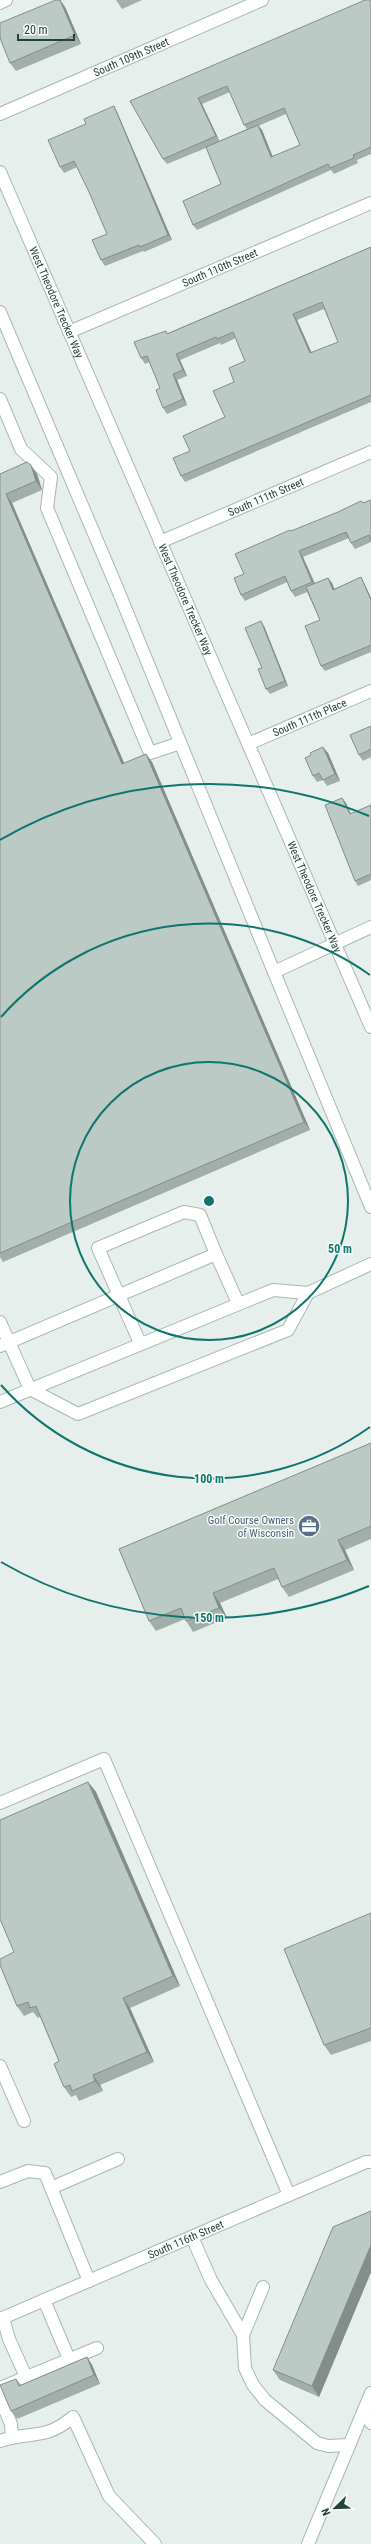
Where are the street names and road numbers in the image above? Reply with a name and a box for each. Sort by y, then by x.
street label: South 109th Street [91,35,171,79]
street label: West Theodore Trecker Way [27,245,87,360]
street label: South 110th Street [180,246,260,289]
street label: South 111th Street [226,475,306,519]
street label: West Theodore Trecker Way [156,542,216,658]
street label: South 111th Place [271,696,349,739]
street label: West Theodore Trecker Way [285,839,345,955]
street label: South 116th Street [146,2217,225,2261]

